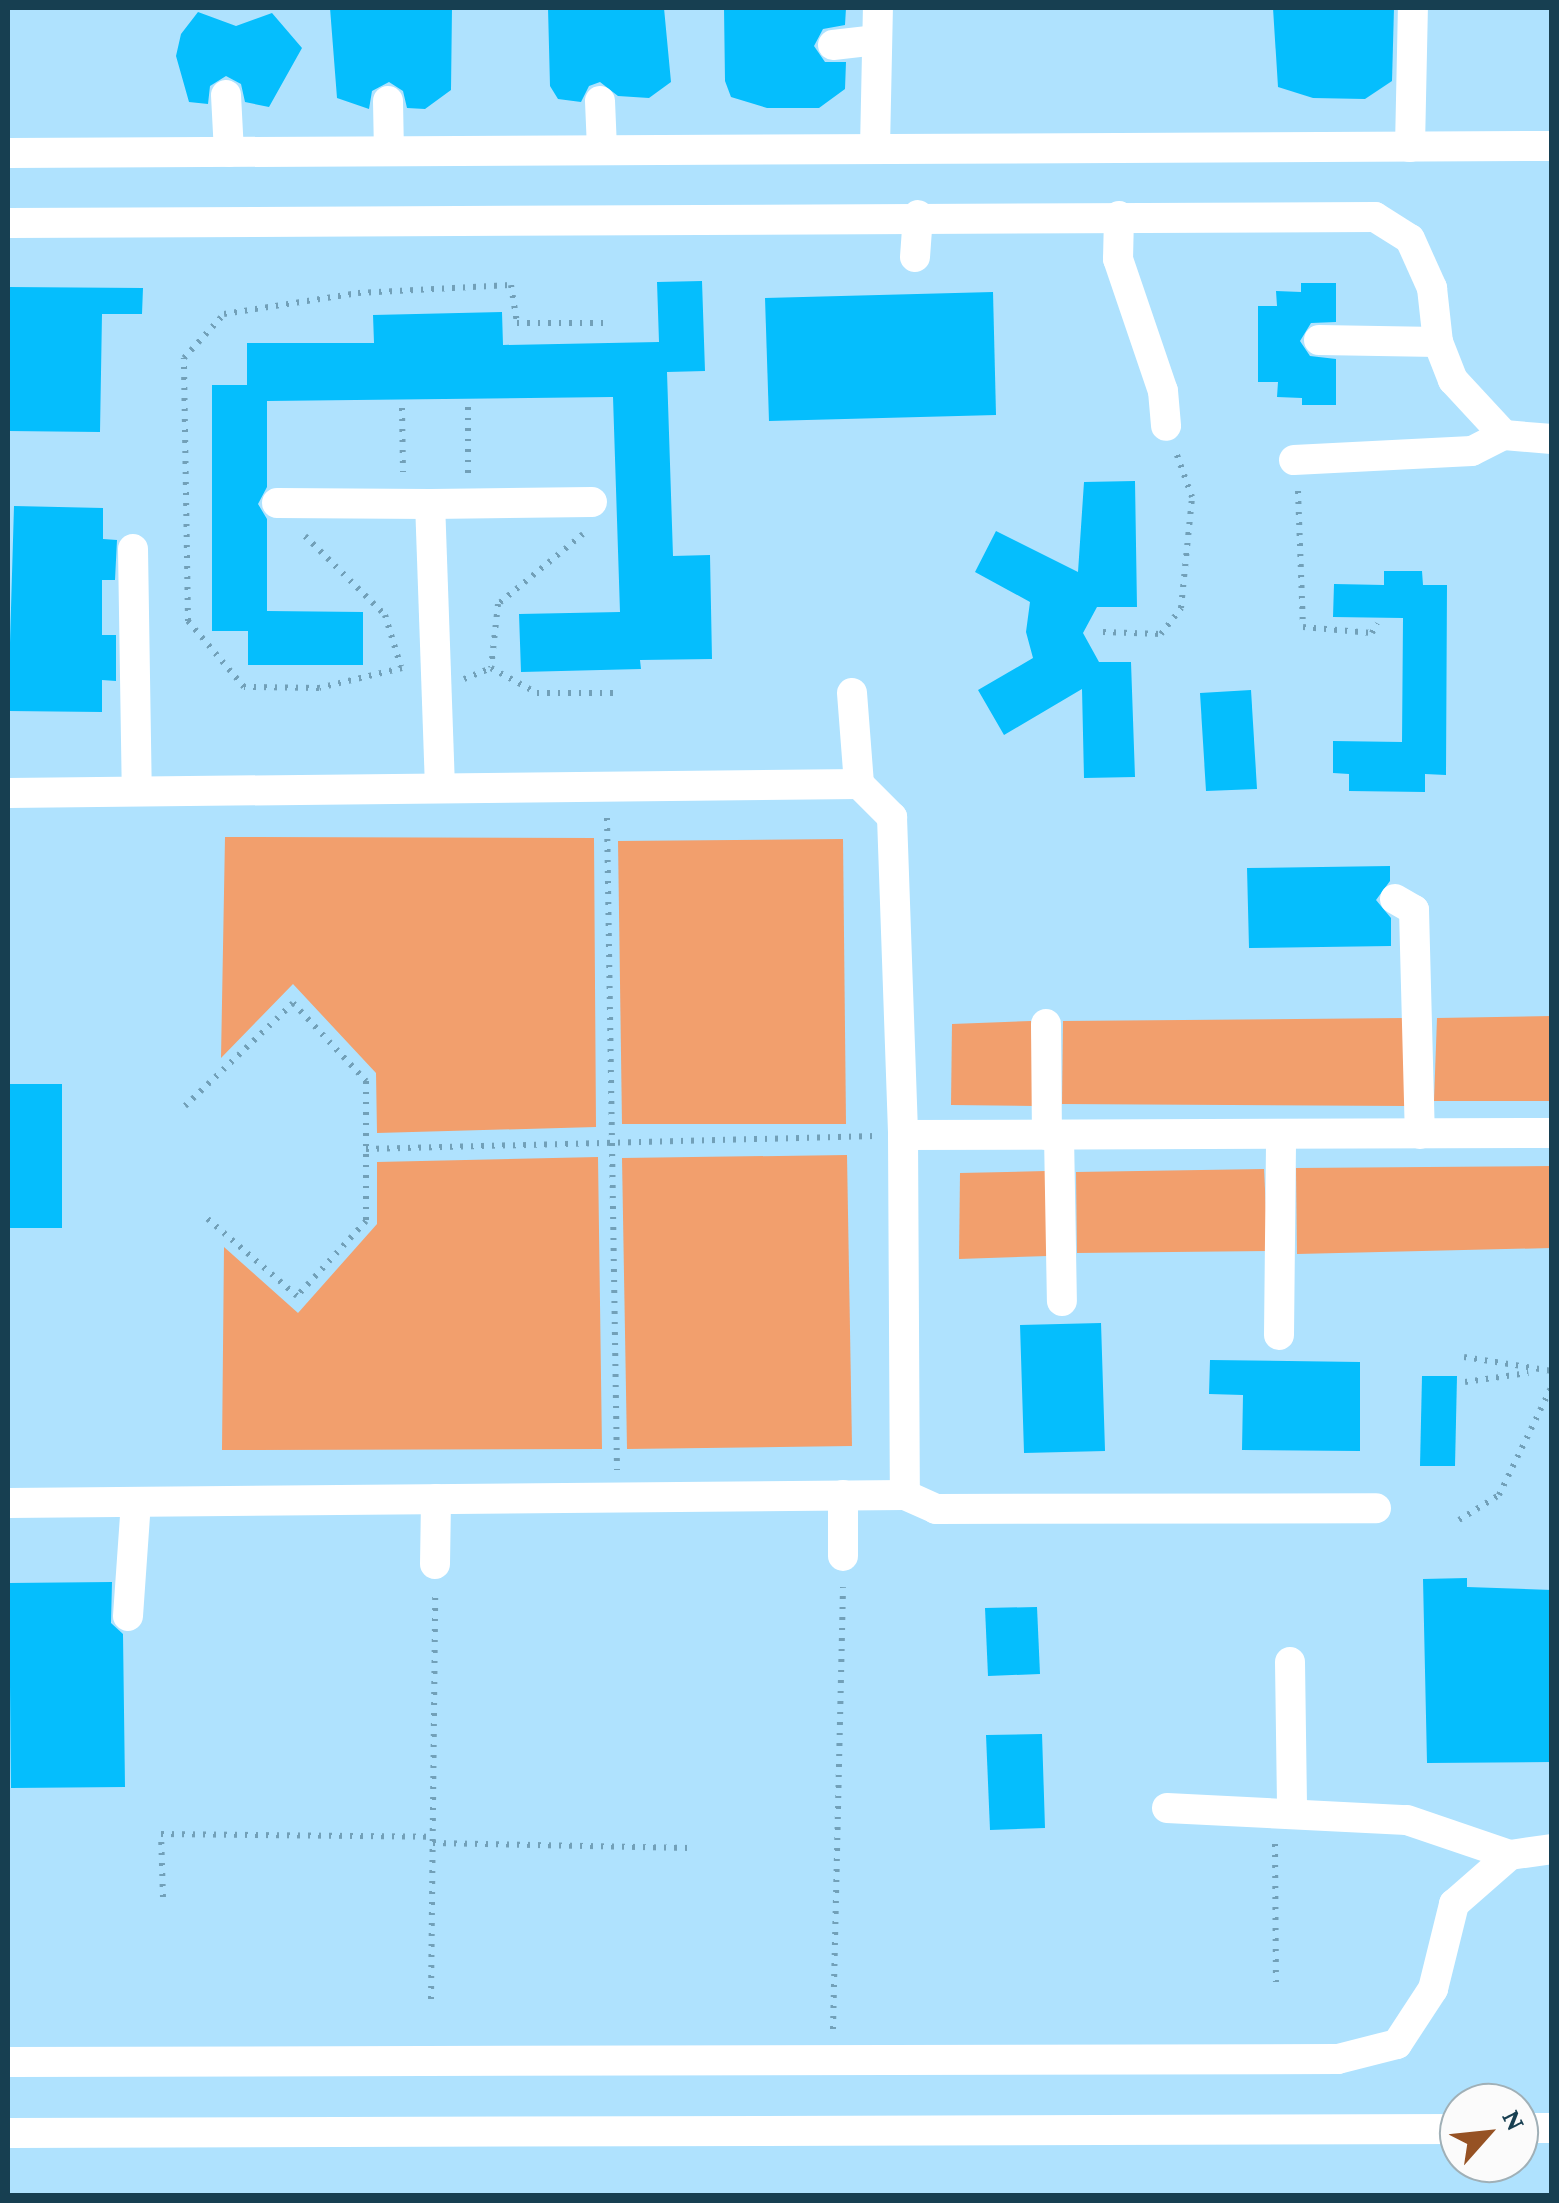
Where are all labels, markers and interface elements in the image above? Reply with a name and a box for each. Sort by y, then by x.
north arrow [1439,2083,1539,2183]
text: N [1496,2105,1533,2136]

